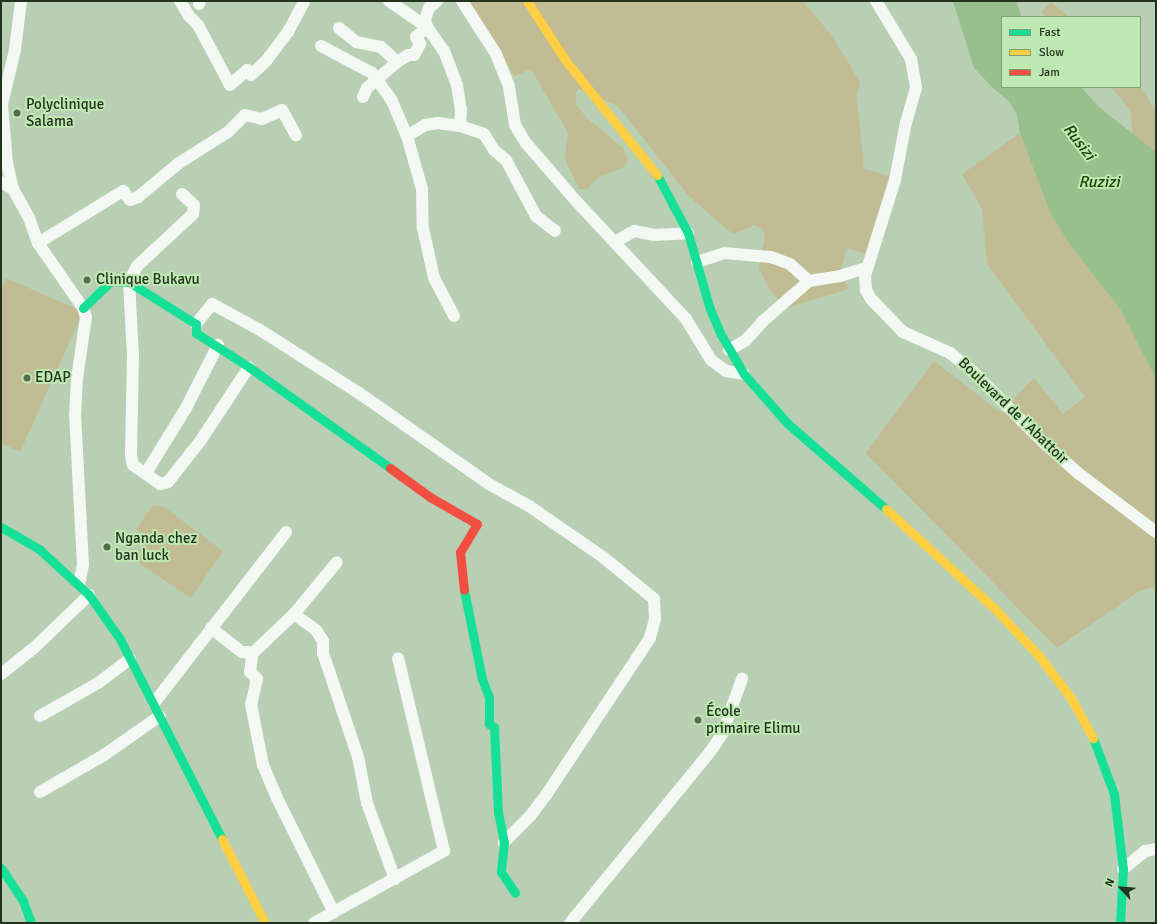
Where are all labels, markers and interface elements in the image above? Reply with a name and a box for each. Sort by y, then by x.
legend [1001,16,1141,88]
text: Fast [1039,25,1060,40]
text: Slow [1039,45,1064,60]
text: Jam [1039,65,1060,80]
place label: Polyclinique Salama [26,95,104,130]
marker: Polyclinique Salama [11,107,23,119]
water label: Rusizi [1059,120,1099,164]
water label: Ruzizi [1079,172,1119,192]
place label: Clinique Bukavu [96,271,200,289]
marker: Clinique Bukavu [81,274,93,286]
street label: Boulevard de l'Abattoir [954,354,1072,468]
place label: EDAP [35,369,71,387]
marker: EDAP [22,373,32,383]
place label: Nganda chez ban luck [115,529,197,564]
marker: Nganda chez ban luck [102,542,112,552]
place label: École primaire Elimu [706,702,801,737]
marker: École primaire Elimu [693,715,703,725]
north arrow [1101,868,1141,908]
text: N [1102,876,1117,889]

